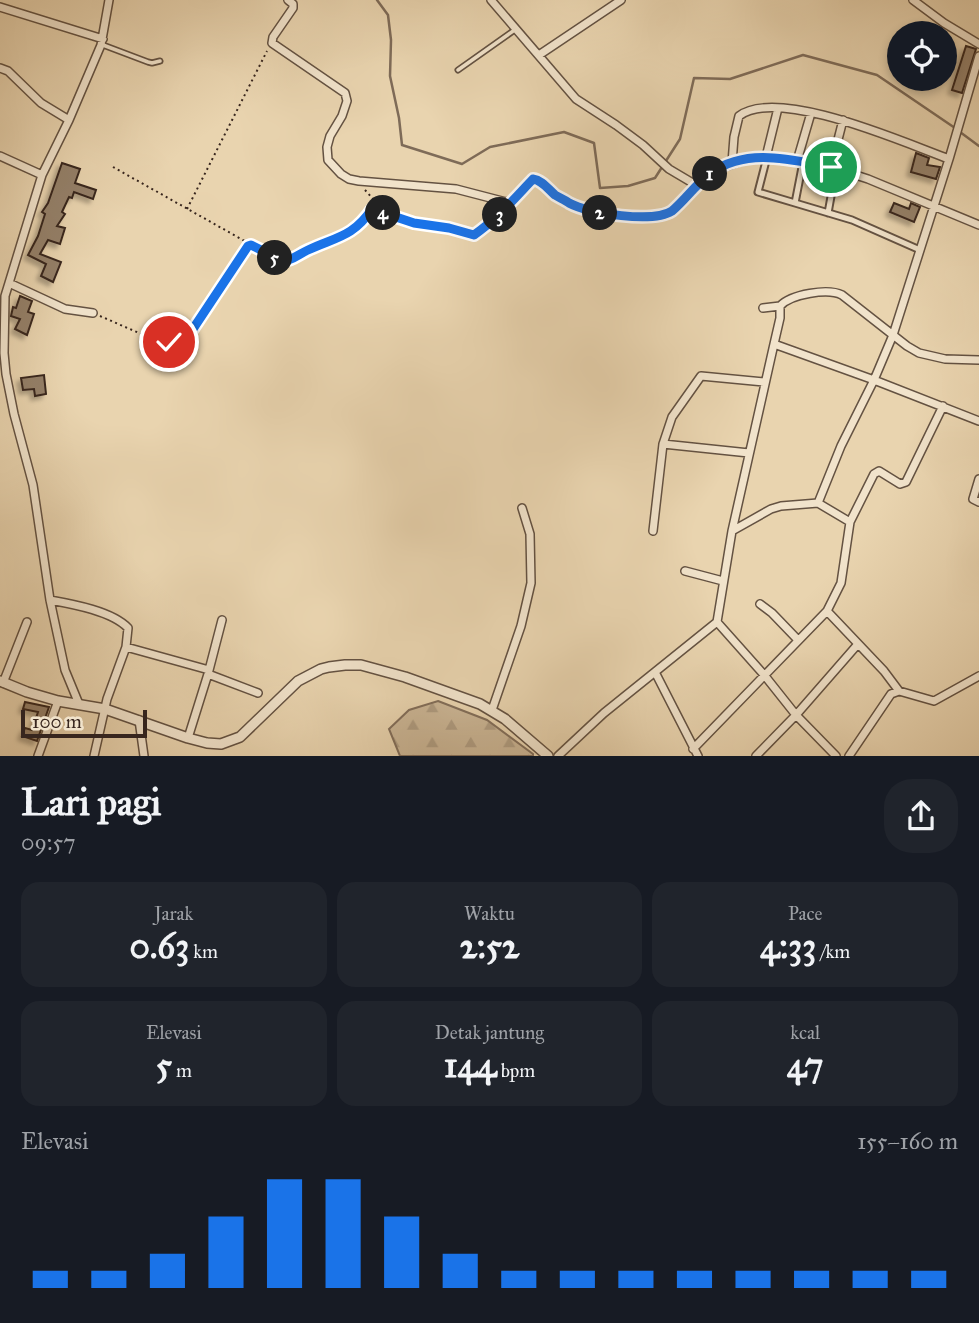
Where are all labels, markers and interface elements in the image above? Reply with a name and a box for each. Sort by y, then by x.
map controls [887,21,957,91]
button: locate [887,21,957,91]
pin [801,137,861,197]
icon: arrive [812,148,850,186]
pin: 1 [692,156,728,192]
text: 1 [706,162,713,185]
pin: 4 [366,196,400,230]
pin: 2 [582,196,618,230]
pin: 3 [482,198,518,232]
text: 4 [377,201,388,224]
text: 2 [595,201,604,224]
text: 3 [496,203,503,226]
pin: 5 [258,240,292,276]
text: 5 [270,246,279,269]
pin [139,312,199,372]
icon: check [150,323,188,361]
scale bar [21,707,147,739]
text: 100 m [32,710,82,733]
text: Lari pagi [21,779,161,825]
button: share [884,779,958,853]
text: 09:57 [21,828,76,856]
text: Jarak [154,902,193,925]
text: Waktu [464,902,515,925]
text: Pace [788,902,822,925]
text: 0.63 [130,925,189,968]
text: 2:52 [460,925,519,968]
text: 4:33 [760,925,816,968]
text: km [189,940,218,963]
text: /km [816,940,850,963]
text: Elevasi [146,1021,202,1044]
text: Detak jantung [435,1021,544,1044]
text: kcal [790,1021,820,1044]
text: 5 [156,1044,172,1087]
text: 144 [444,1044,497,1087]
text: 47 [787,1044,823,1087]
text: m [172,1059,192,1082]
text: bpm [497,1059,535,1082]
text: Elevasi [21,1127,89,1155]
text: 155–160 m [857,1127,958,1155]

